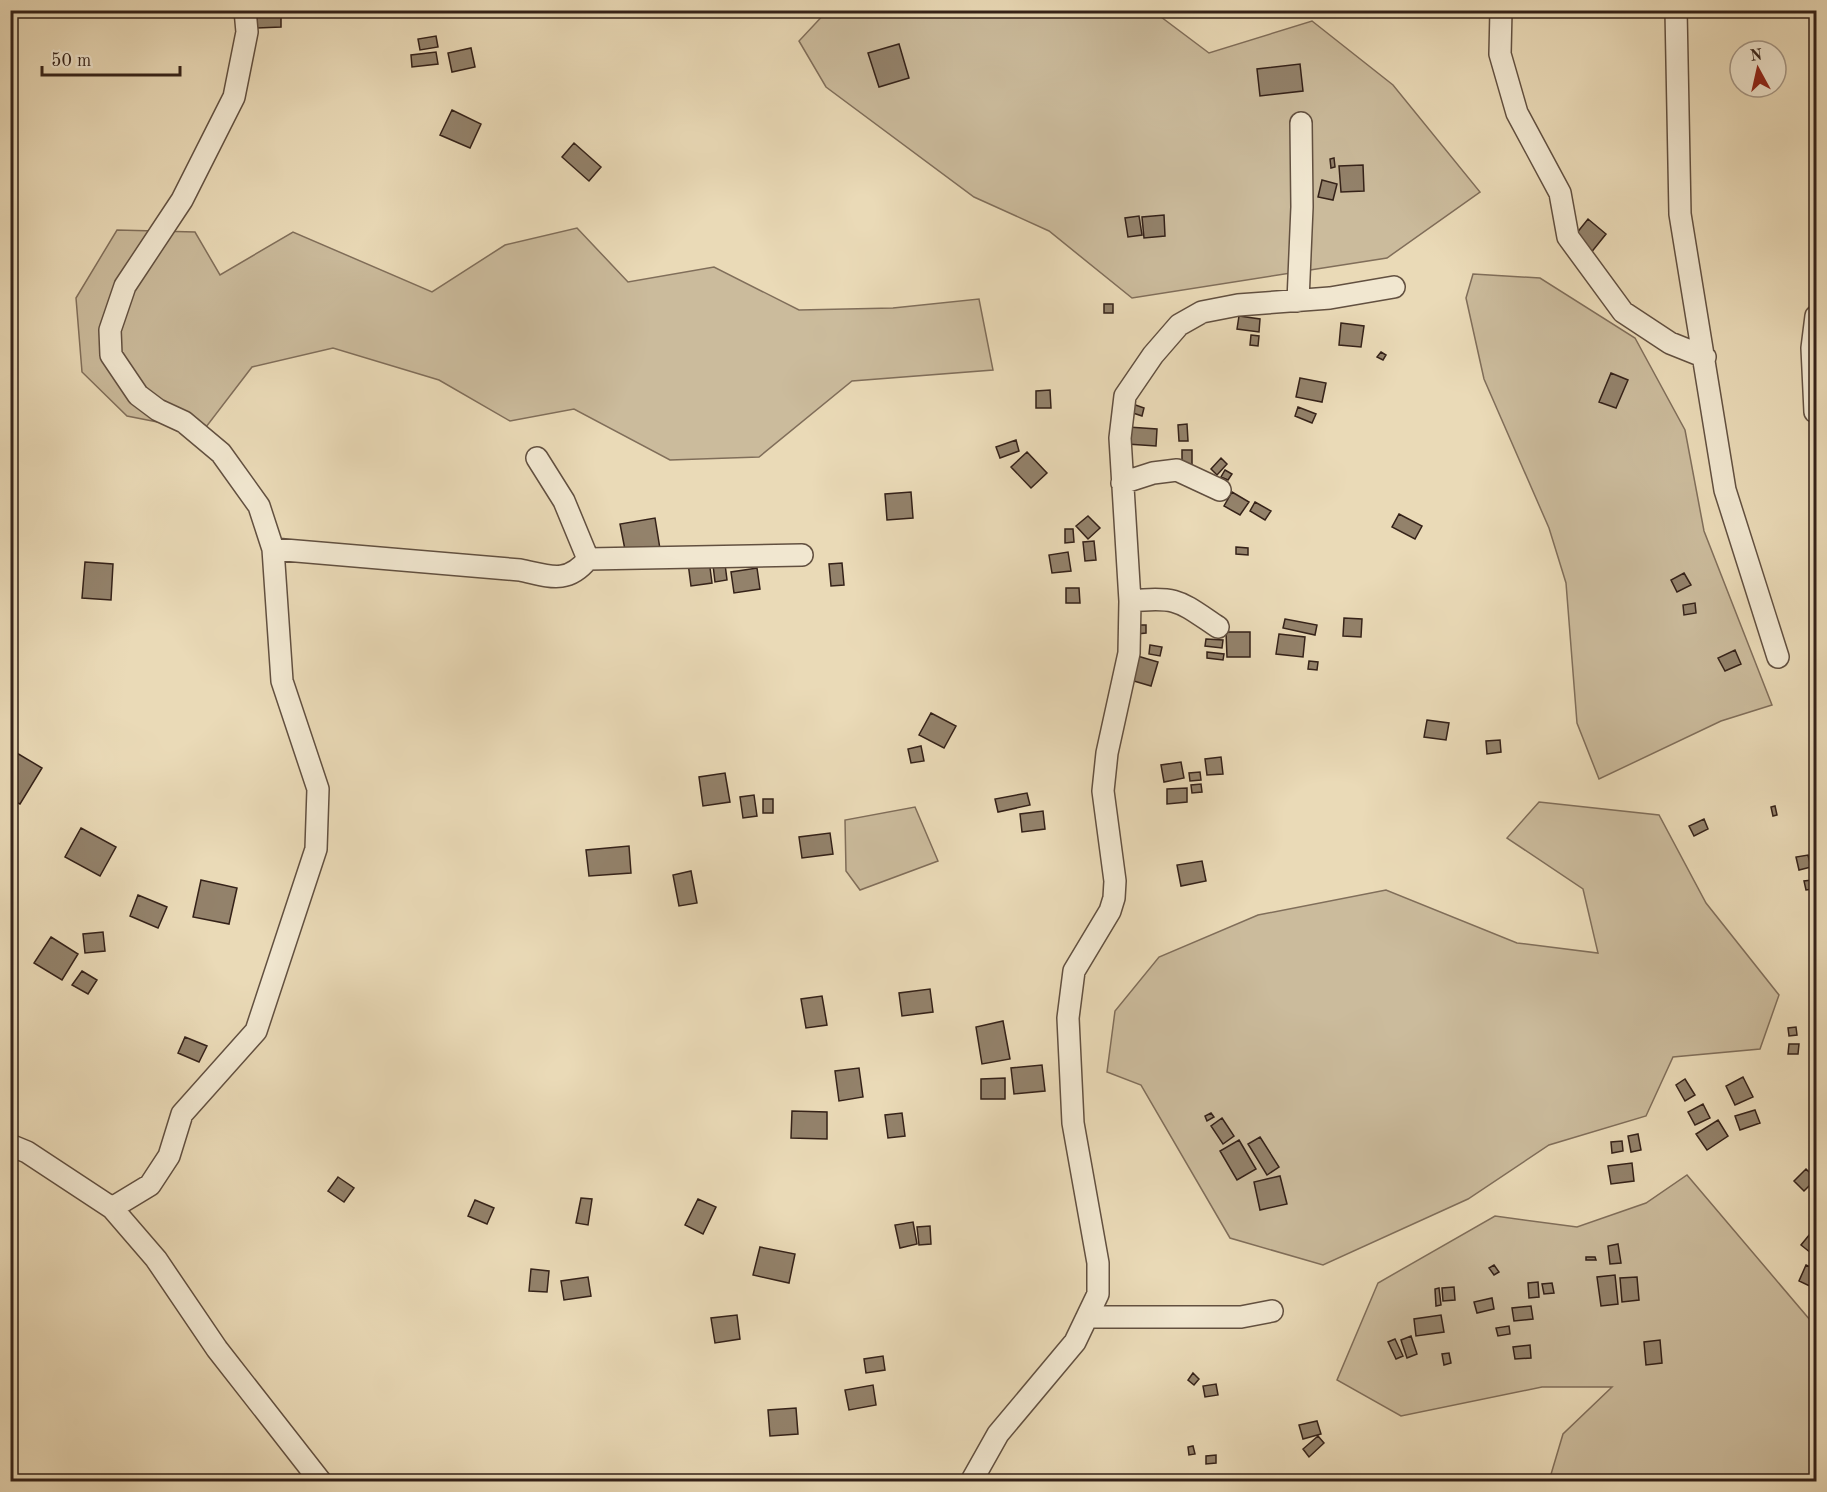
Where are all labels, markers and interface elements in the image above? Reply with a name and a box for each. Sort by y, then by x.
scale bar [42,39,180,77]
north arrow [1728,39,1788,99]
text: N [1749,47,1764,65]
text: 50 m [51,52,91,70]

